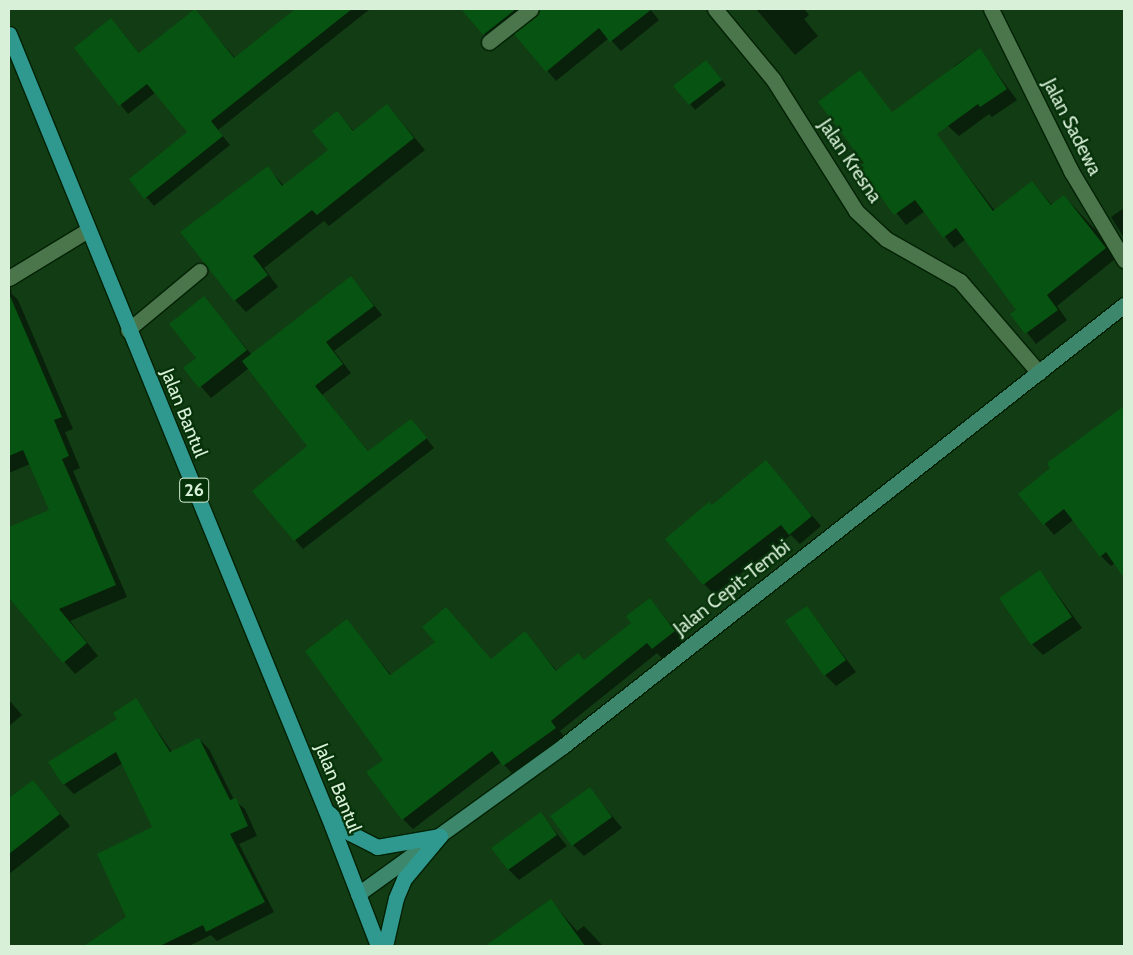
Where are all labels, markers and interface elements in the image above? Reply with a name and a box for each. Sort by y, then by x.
street label: Jalan Sadewa [1038,75,1106,179]
street label: Jalan Kresna [814,115,886,207]
street label: Jalan Bantul [156,365,212,461]
road number: 26 [179,474,209,506]
street label: Jalan Cepit-Tembi [669,536,795,640]
street label: Jalan Bantul [310,740,366,836]

